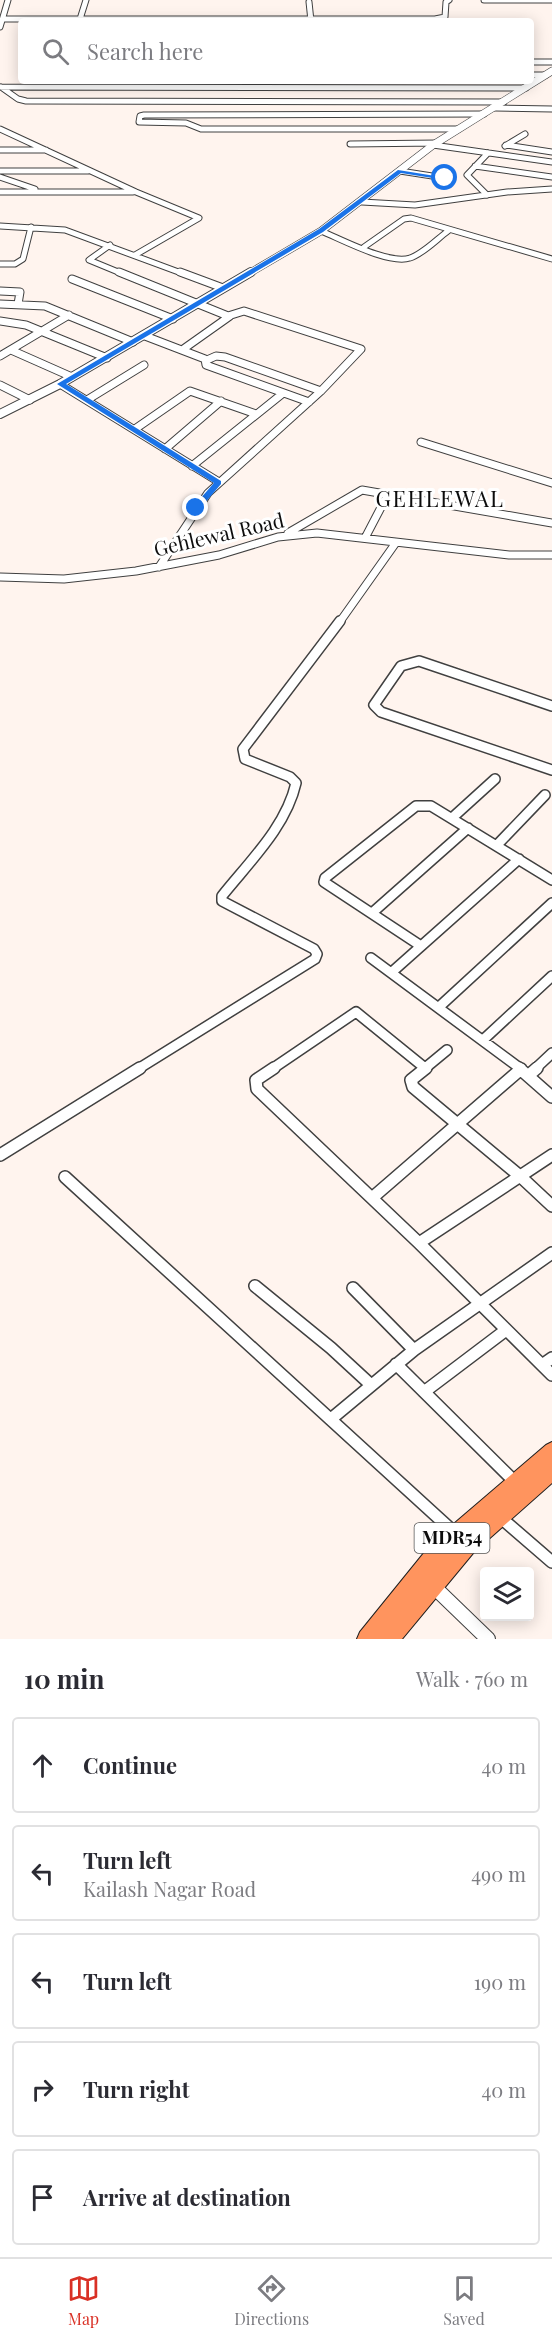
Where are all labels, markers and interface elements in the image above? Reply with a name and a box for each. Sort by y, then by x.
search box [18,18,534,84]
icon: search [39,35,72,68]
text: Search here [87,36,203,66]
route start [431,164,457,190]
district label: GEHLEWAL [376,483,504,513]
route end [182,494,208,520]
street label: Gehlewal Road [151,505,287,562]
road number: MDR54 [414,1523,490,1553]
map controls [480,1567,534,1621]
button: layers [480,1567,534,1621]
text: 10 min [24,1661,104,1696]
text: Walk · 760 m [416,1665,528,1692]
icon: ahead [26,1749,59,1782]
text: Continue [83,1750,177,1780]
text: 40 m [481,1752,526,1779]
text: Turn left [83,1845,172,1875]
icon: left [26,1857,59,1890]
text: 490 m [471,1860,526,1887]
text: Kailash Nagar Road [83,1875,256,1902]
icon: left [26,1965,59,1998]
text: Turn left [83,1966,172,1996]
text: 190 m [474,1968,526,1995]
icon: right [26,2073,59,2106]
text: Turn right [83,2074,189,2104]
text: 40 m [481,2076,526,2103]
icon: arrive [26,2181,59,2214]
text: Arrive at destination [83,2182,291,2212]
tab: Map [67,2272,100,2329]
tab: Directions [234,2272,309,2329]
tab: Saved [443,2272,485,2329]

